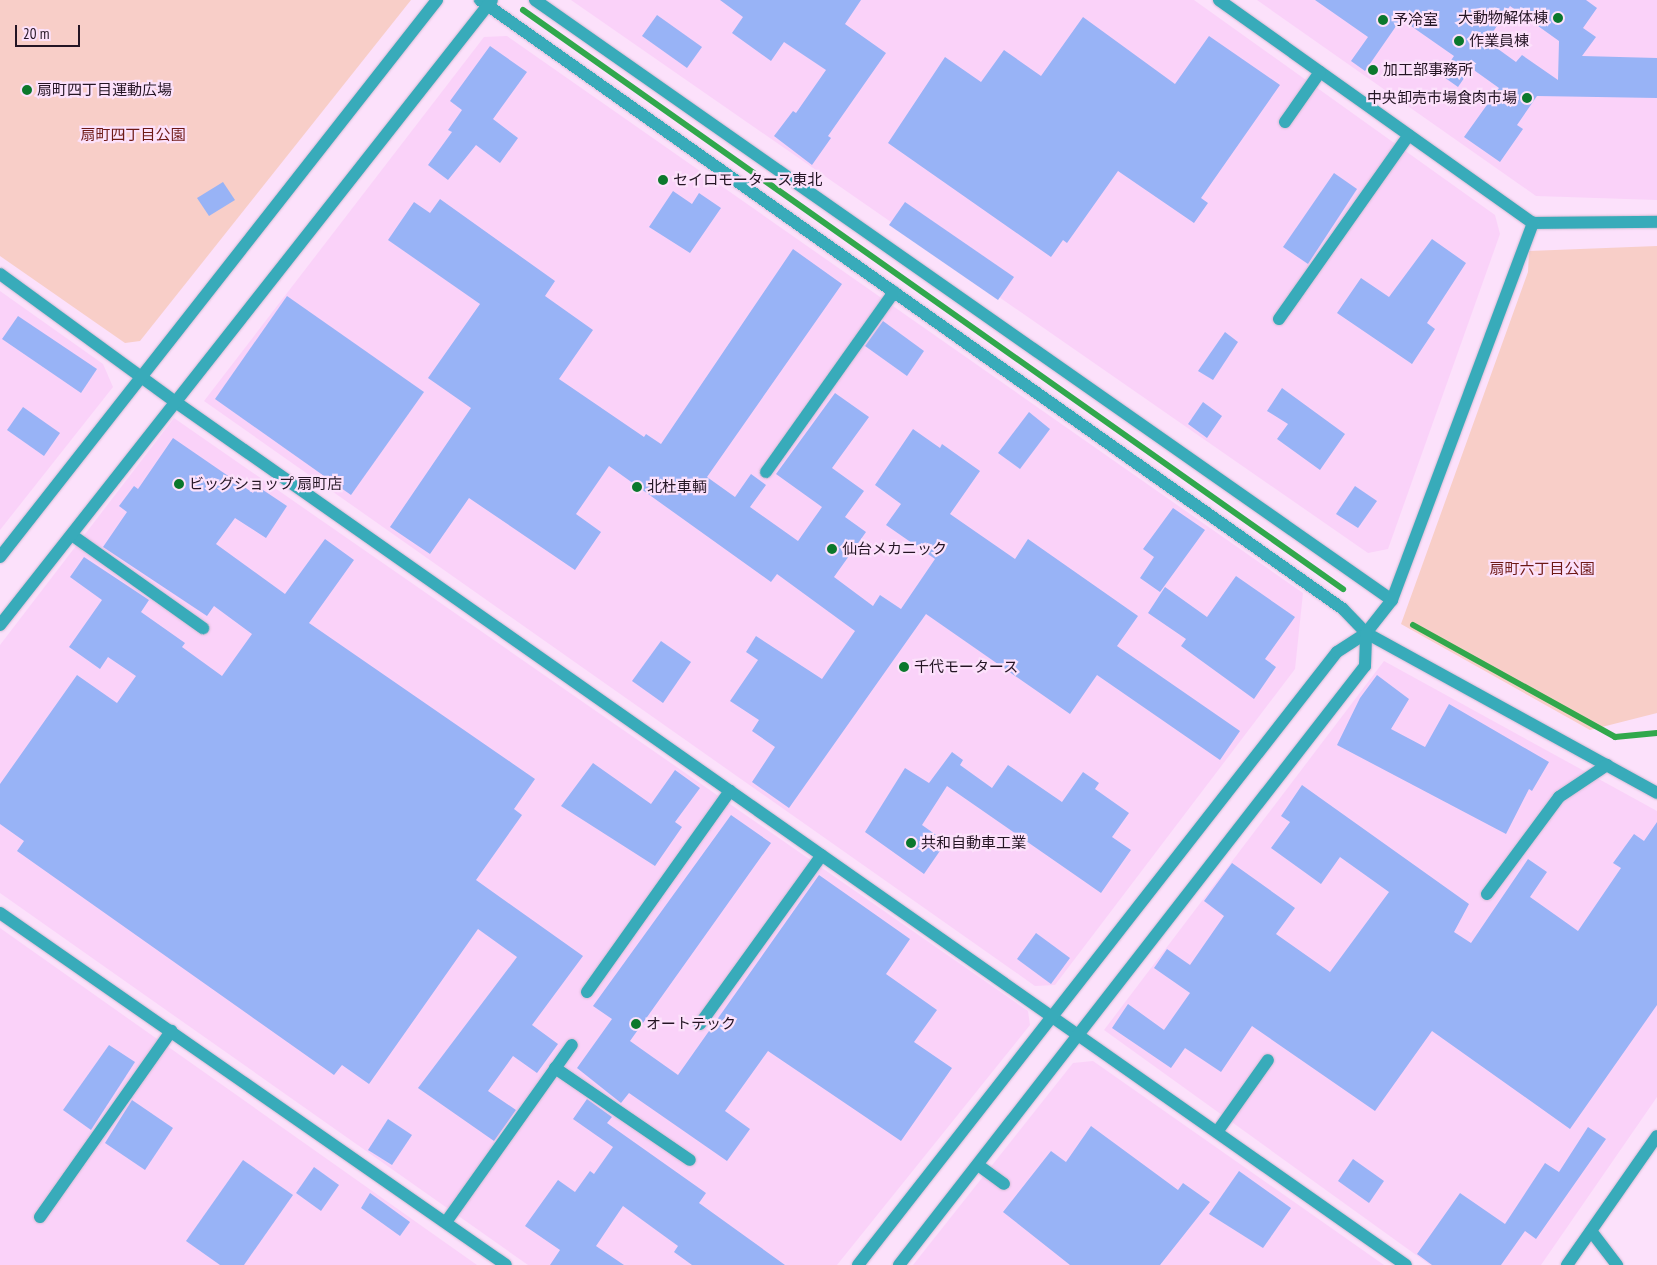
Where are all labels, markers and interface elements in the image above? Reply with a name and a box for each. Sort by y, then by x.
place label: 大動物解体棟 [1458,9,1548,27]
place label: 予冷室 [1393,11,1438,29]
marker: 大動物解体棟 [1552,12,1564,24]
marker: 予冷室 [1377,14,1389,26]
scale bar [18,15,82,47]
text: 20 m [23,24,49,43]
place label: 作業員棟 [1469,32,1529,50]
marker: 作業員棟 [1453,35,1465,47]
place label: 加工部事務所 [1383,61,1473,79]
marker: 加工部事務所 [1367,64,1379,76]
place label: 扇町四丁目運動広場 [37,81,172,99]
marker: 扇町四丁目運動広場 [21,84,33,96]
place label: 中央卸売市場食肉市場 [1367,89,1517,107]
marker: 中央卸売市場食肉市場 [1521,92,1533,104]
park label: 扇町四丁目公園 [81,126,185,144]
place label: セイロモータース東北 [673,171,823,189]
marker: セイロモータース東北 [657,174,669,186]
place label: ビッグショップ 扇町店 [189,475,342,493]
marker: ビッグショップ 扇町店 [173,478,185,490]
place label: 北杜車輌 [647,478,707,496]
marker: 北杜車輌 [631,481,643,493]
place label: 仙台メカニック [842,540,947,558]
marker: 仙台メカニック [826,543,838,555]
park label: 扇町六丁目公園 [1490,560,1594,578]
place label: 千代モータース [914,658,1019,676]
marker: 千代モータース [898,661,910,673]
place label: 共和自動車工業 [921,834,1026,852]
marker: 共和自動車工業 [905,837,917,849]
place label: オートテック [646,1015,736,1033]
marker: オートテック [630,1018,642,1030]

